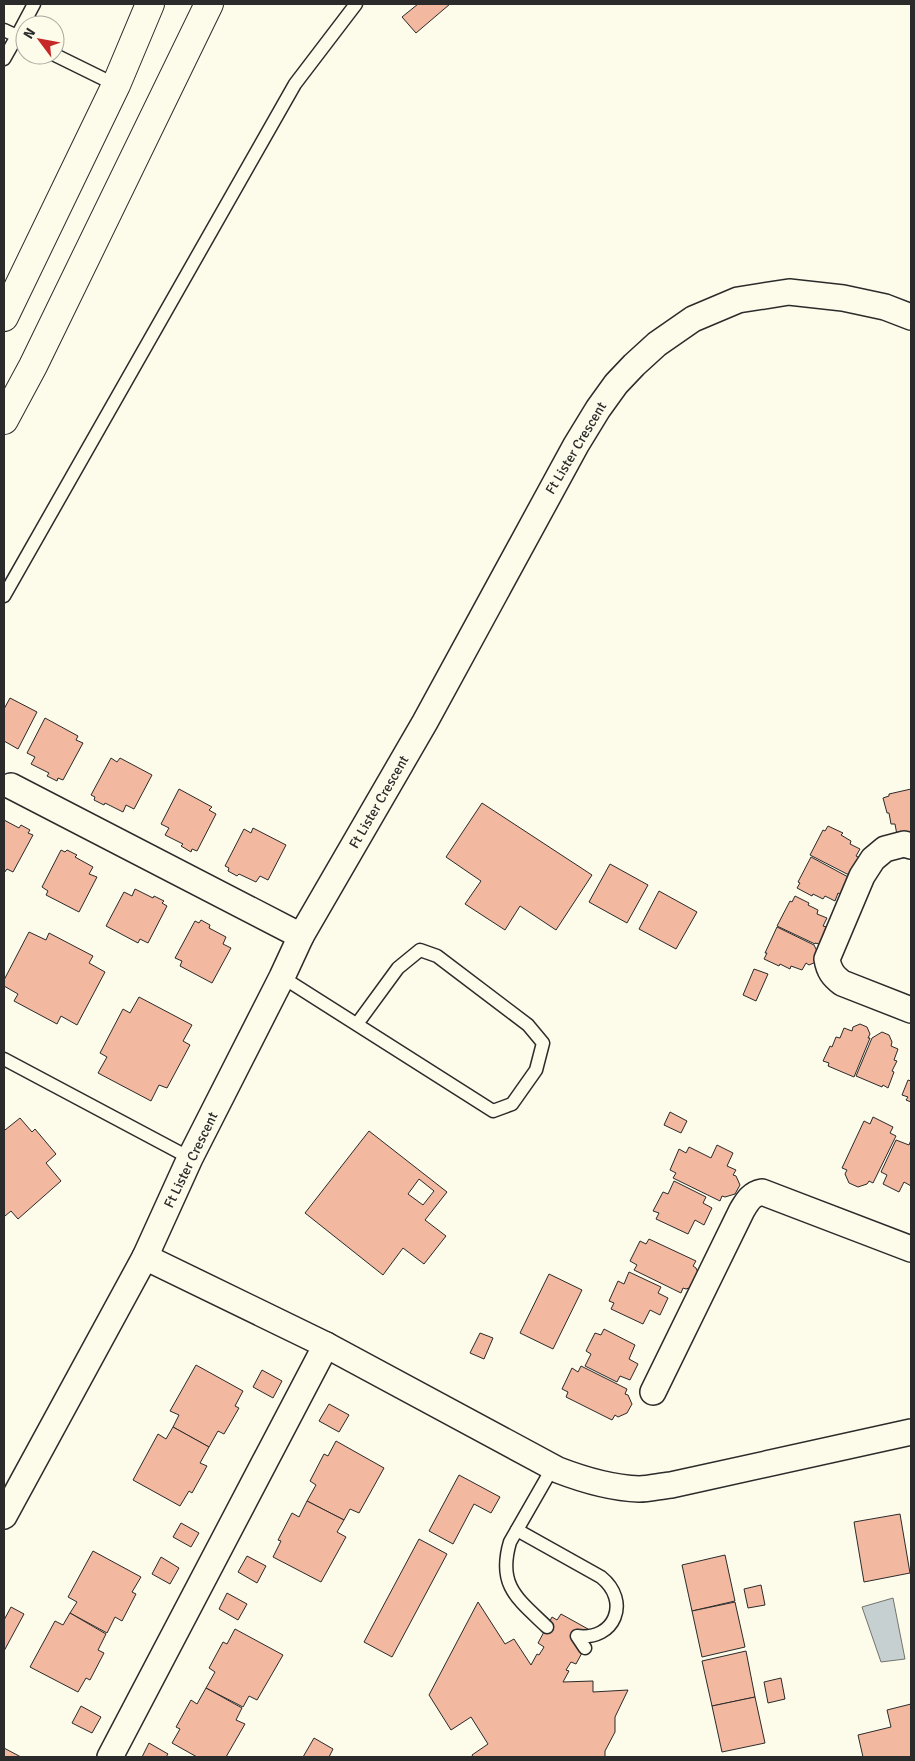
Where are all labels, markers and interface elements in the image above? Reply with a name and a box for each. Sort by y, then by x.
north arrow [15,15,65,65]
text: N [20,25,39,42]
street label: Ft Lister Crescent [542,399,610,497]
street label: Ft Lister Crescent [345,752,413,852]
street label: Ft Lister Crescent [160,1109,222,1211]

